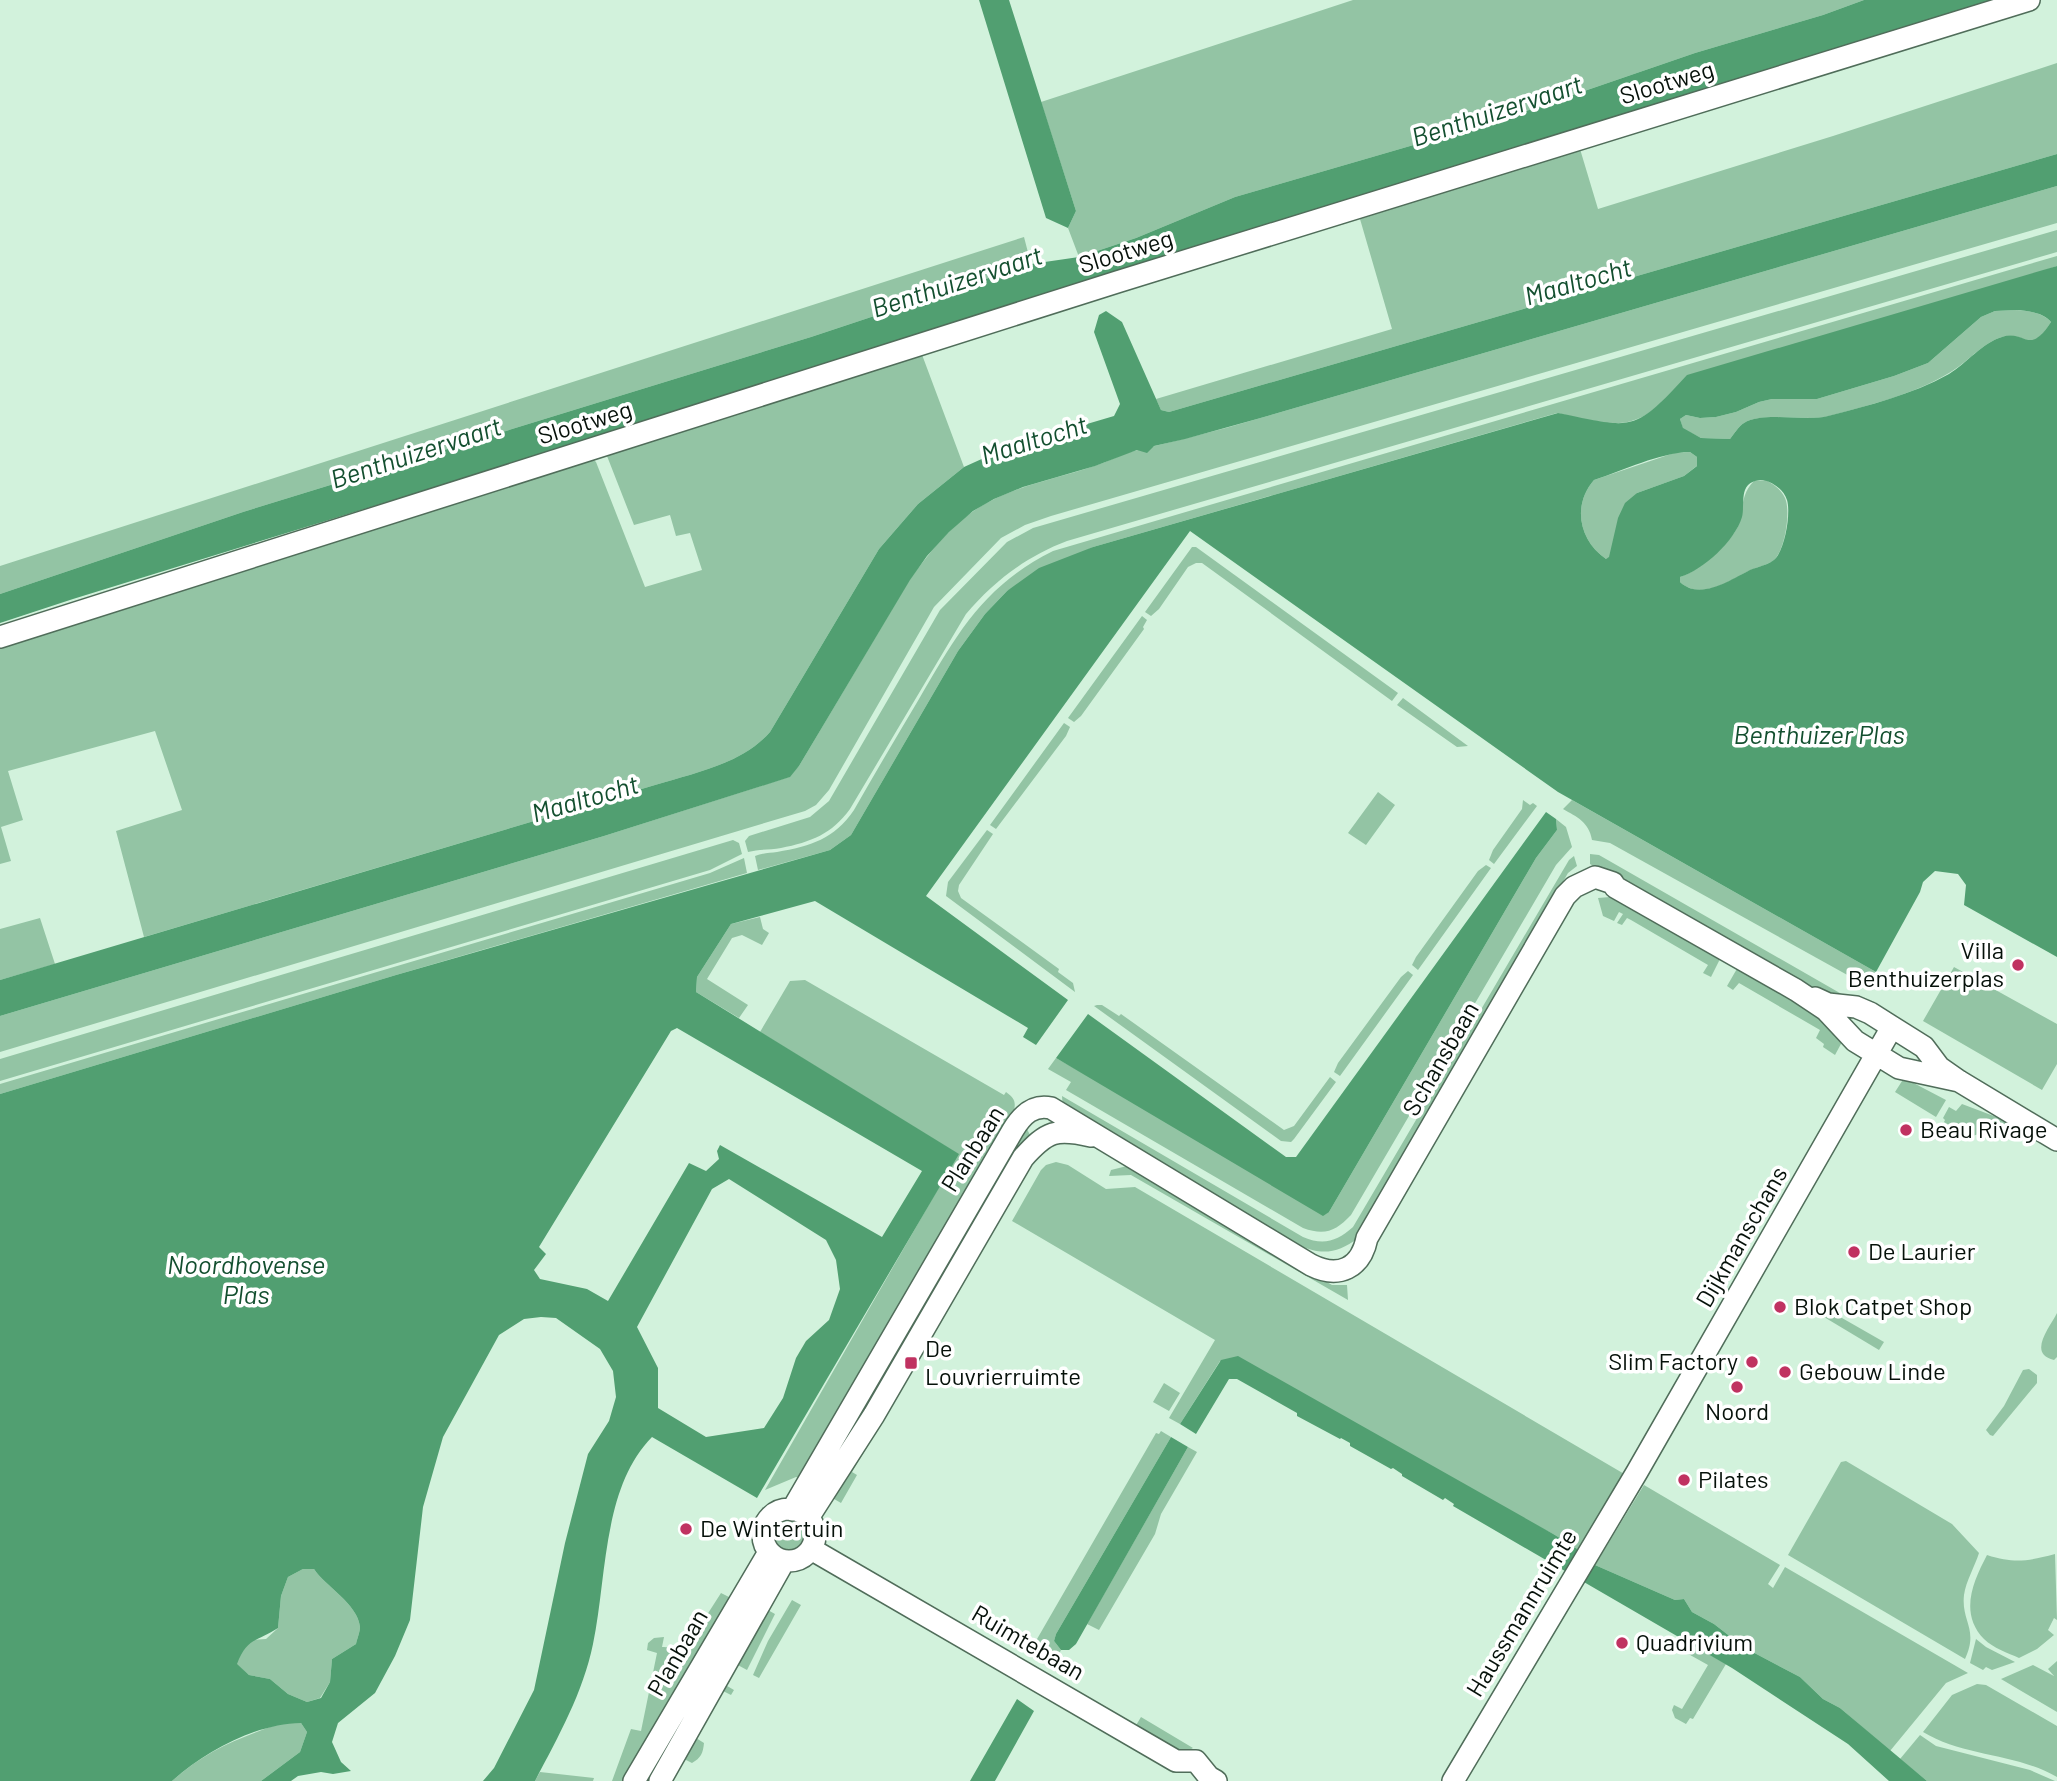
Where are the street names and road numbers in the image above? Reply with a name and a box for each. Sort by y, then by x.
street label: Slootweg [1616,54,1717,110]
street label: Slootweg [1075,223,1176,279]
street label: Slootweg [534,394,635,450]
street label: Schansbaan [1395,996,1484,1120]
street label: Planbaan [934,1100,1009,1196]
street label: Dijkmanschans [1689,1161,1793,1312]
street label: Haussmannruimte [1459,1523,1582,1701]
street label: Ruimtebaan [967,1598,1090,1686]
street label: Planbaan [640,1604,713,1701]

